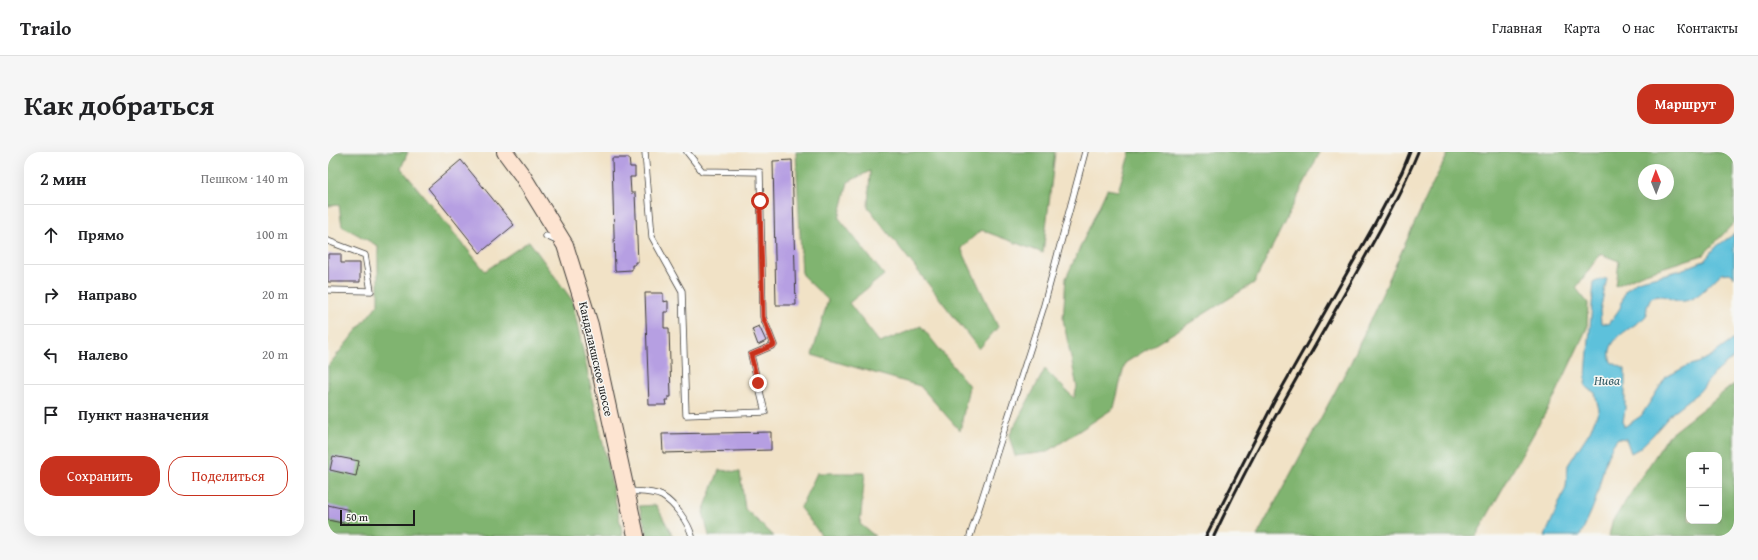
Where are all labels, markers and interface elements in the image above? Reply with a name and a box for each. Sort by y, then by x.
text: Trailo [20,14,71,42]
text: Главная [1492,18,1542,38]
text: Карта [1564,18,1600,38]
text: О нас [1622,18,1655,38]
text: Контакты [1677,18,1738,38]
text: Как добраться [24,84,214,125]
button: Маршрут [1637,84,1734,124]
north arrow [1638,164,1674,200]
text: 2 мин [40,166,86,191]
text: Пешком · 140 m [201,169,288,188]
route start [751,192,769,210]
icon: ahead [40,224,62,246]
text: Прямо [78,224,124,245]
text: 100 m [256,225,288,244]
icon: right [40,284,62,306]
text: Направо [78,284,137,305]
text: 20 m [262,285,288,304]
street label: Кандалакшское шоссе [575,300,618,418]
icon: left [40,344,62,366]
text: Налево [78,344,128,365]
text: 20 m [262,345,288,364]
water label: Нива [1594,371,1620,390]
route end [749,374,767,392]
icon: arrive [40,404,62,426]
text: Пункт назначения [78,404,209,425]
map controls [1686,452,1722,524]
button: + [1686,452,1722,488]
button: Сохранить [40,456,160,496]
button: Поделиться [168,456,288,496]
button: − [1686,488,1722,524]
scale bar [340,508,415,527]
text: 50 m [346,509,368,525]

